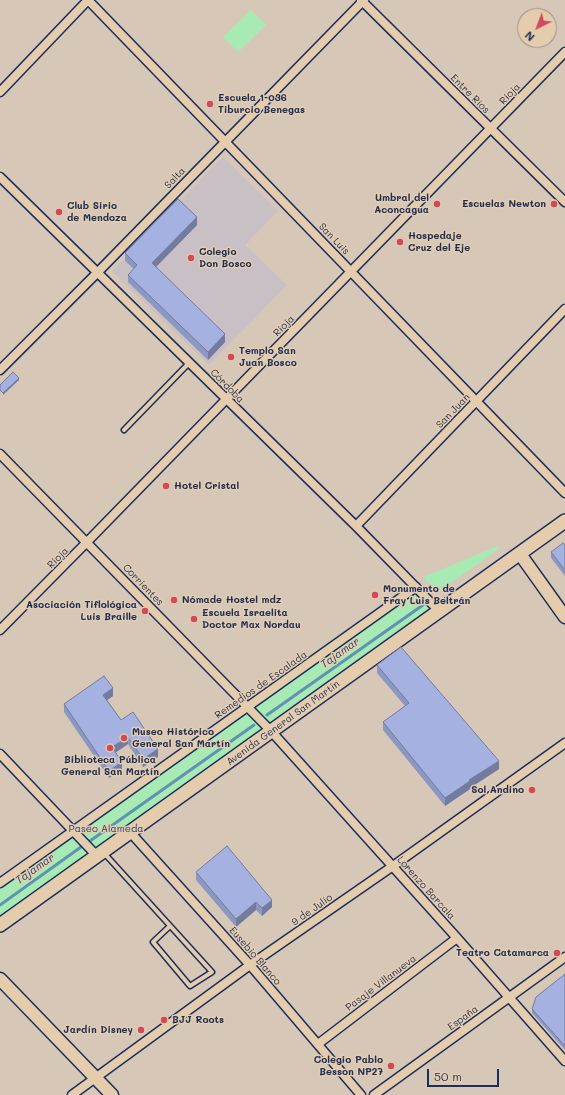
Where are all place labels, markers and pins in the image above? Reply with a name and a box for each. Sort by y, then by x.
place label: Escuela 1-036 Tiburcio Benegas [218,92,305,116]
marker: Escuela 1-036 Tiburcio Benegas [205,99,215,109]
place label: Umbral del Aconcagua [374,192,429,216]
place label: Escuelas Newton [462,198,546,210]
marker: Umbral del Aconcagua [432,199,442,209]
marker: Escuelas Newton [549,199,559,209]
place label: Club Sirio de Mendoza [67,200,127,224]
marker: Club Sirio de Mendoza [54,207,64,217]
place label: Hospedaje Cruz del Eje [408,230,470,254]
marker: Hospedaje Cruz del Eje [395,237,405,247]
place label: Colegio Don Bosco [199,246,251,270]
marker: Colegio Don Bosco [186,253,196,263]
place label: Templo San Juan Bosco [239,345,297,368]
marker: Templo San Juan Bosco [226,352,236,362]
place label: Hotel Cristal [174,480,239,492]
marker: Hotel Cristal [161,481,171,491]
place label: Monumento de Fray Luis Beltrán [383,583,470,606]
marker: Monumento de Fray Luis Beltrán [370,590,380,600]
place label: Nómade Hostel mdz [182,594,281,606]
marker: Nómade Hostel mdz [169,595,179,605]
place label: Asociación Tiflológica Luis Braille [26,599,137,622]
marker: Asociación Tiflológica Luis Braille [140,606,150,616]
place label: Escuela Israelita Doctor Max Nordau [202,607,301,630]
marker: Escuela Israelita Doctor Max Nordau [189,614,199,624]
place label: Museo Histórico General San Martín [132,726,230,750]
marker: Museo Histórico General San Martín [119,733,129,743]
marker: Biblioteca Pública General San Martín [105,743,115,753]
place label: Biblioteca Pública General San Martín [61,754,159,778]
place label: Sol Andino [471,784,524,796]
marker: Sol Andino [527,785,537,795]
place label: Teatro Catamarca [456,947,549,959]
marker: Teatro Catamarca [552,948,562,958]
place label: BJJ Roots [172,1014,224,1026]
marker: BJJ Roots [159,1015,169,1025]
place label: Jardín Disney [63,1024,133,1036]
marker: Jardín Disney [136,1025,146,1035]
place label: Colegio Pablo Besson NP27 [314,1054,383,1078]
marker: Colegio Pablo Besson NP27 [386,1061,396,1071]

